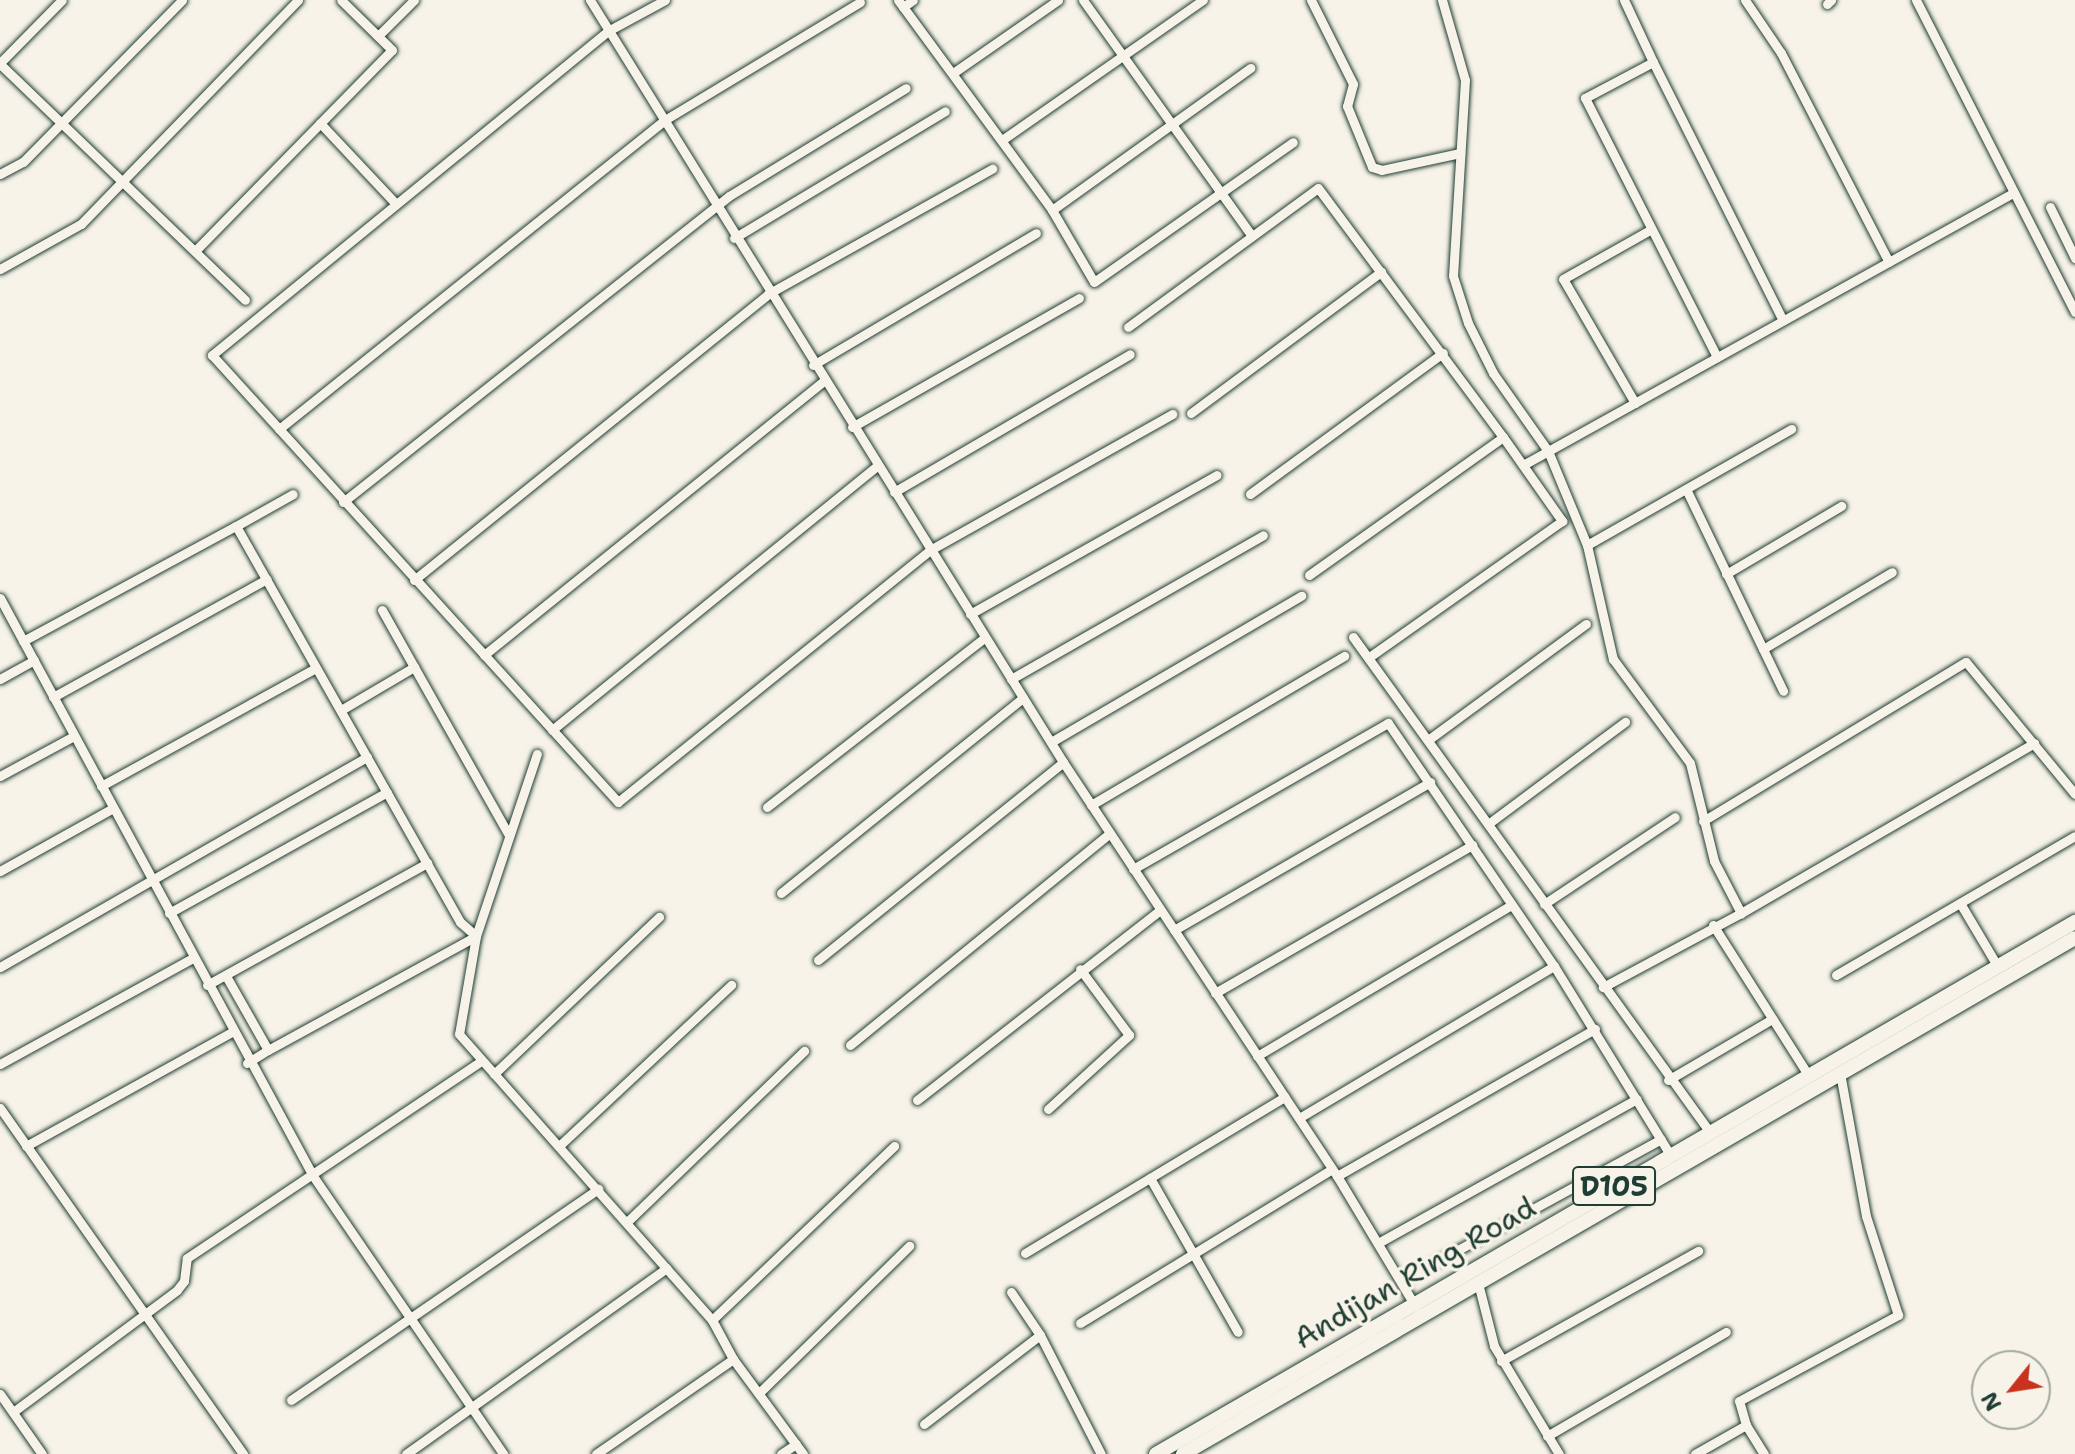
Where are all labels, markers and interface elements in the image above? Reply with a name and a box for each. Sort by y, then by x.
road number: D105 [1572,1162,1656,1210]
street label: Andijan Ring Road [1288,1189,1542,1357]
north arrow [1971,1350,2051,1430]
text: N [1975,1386,2008,1416]

